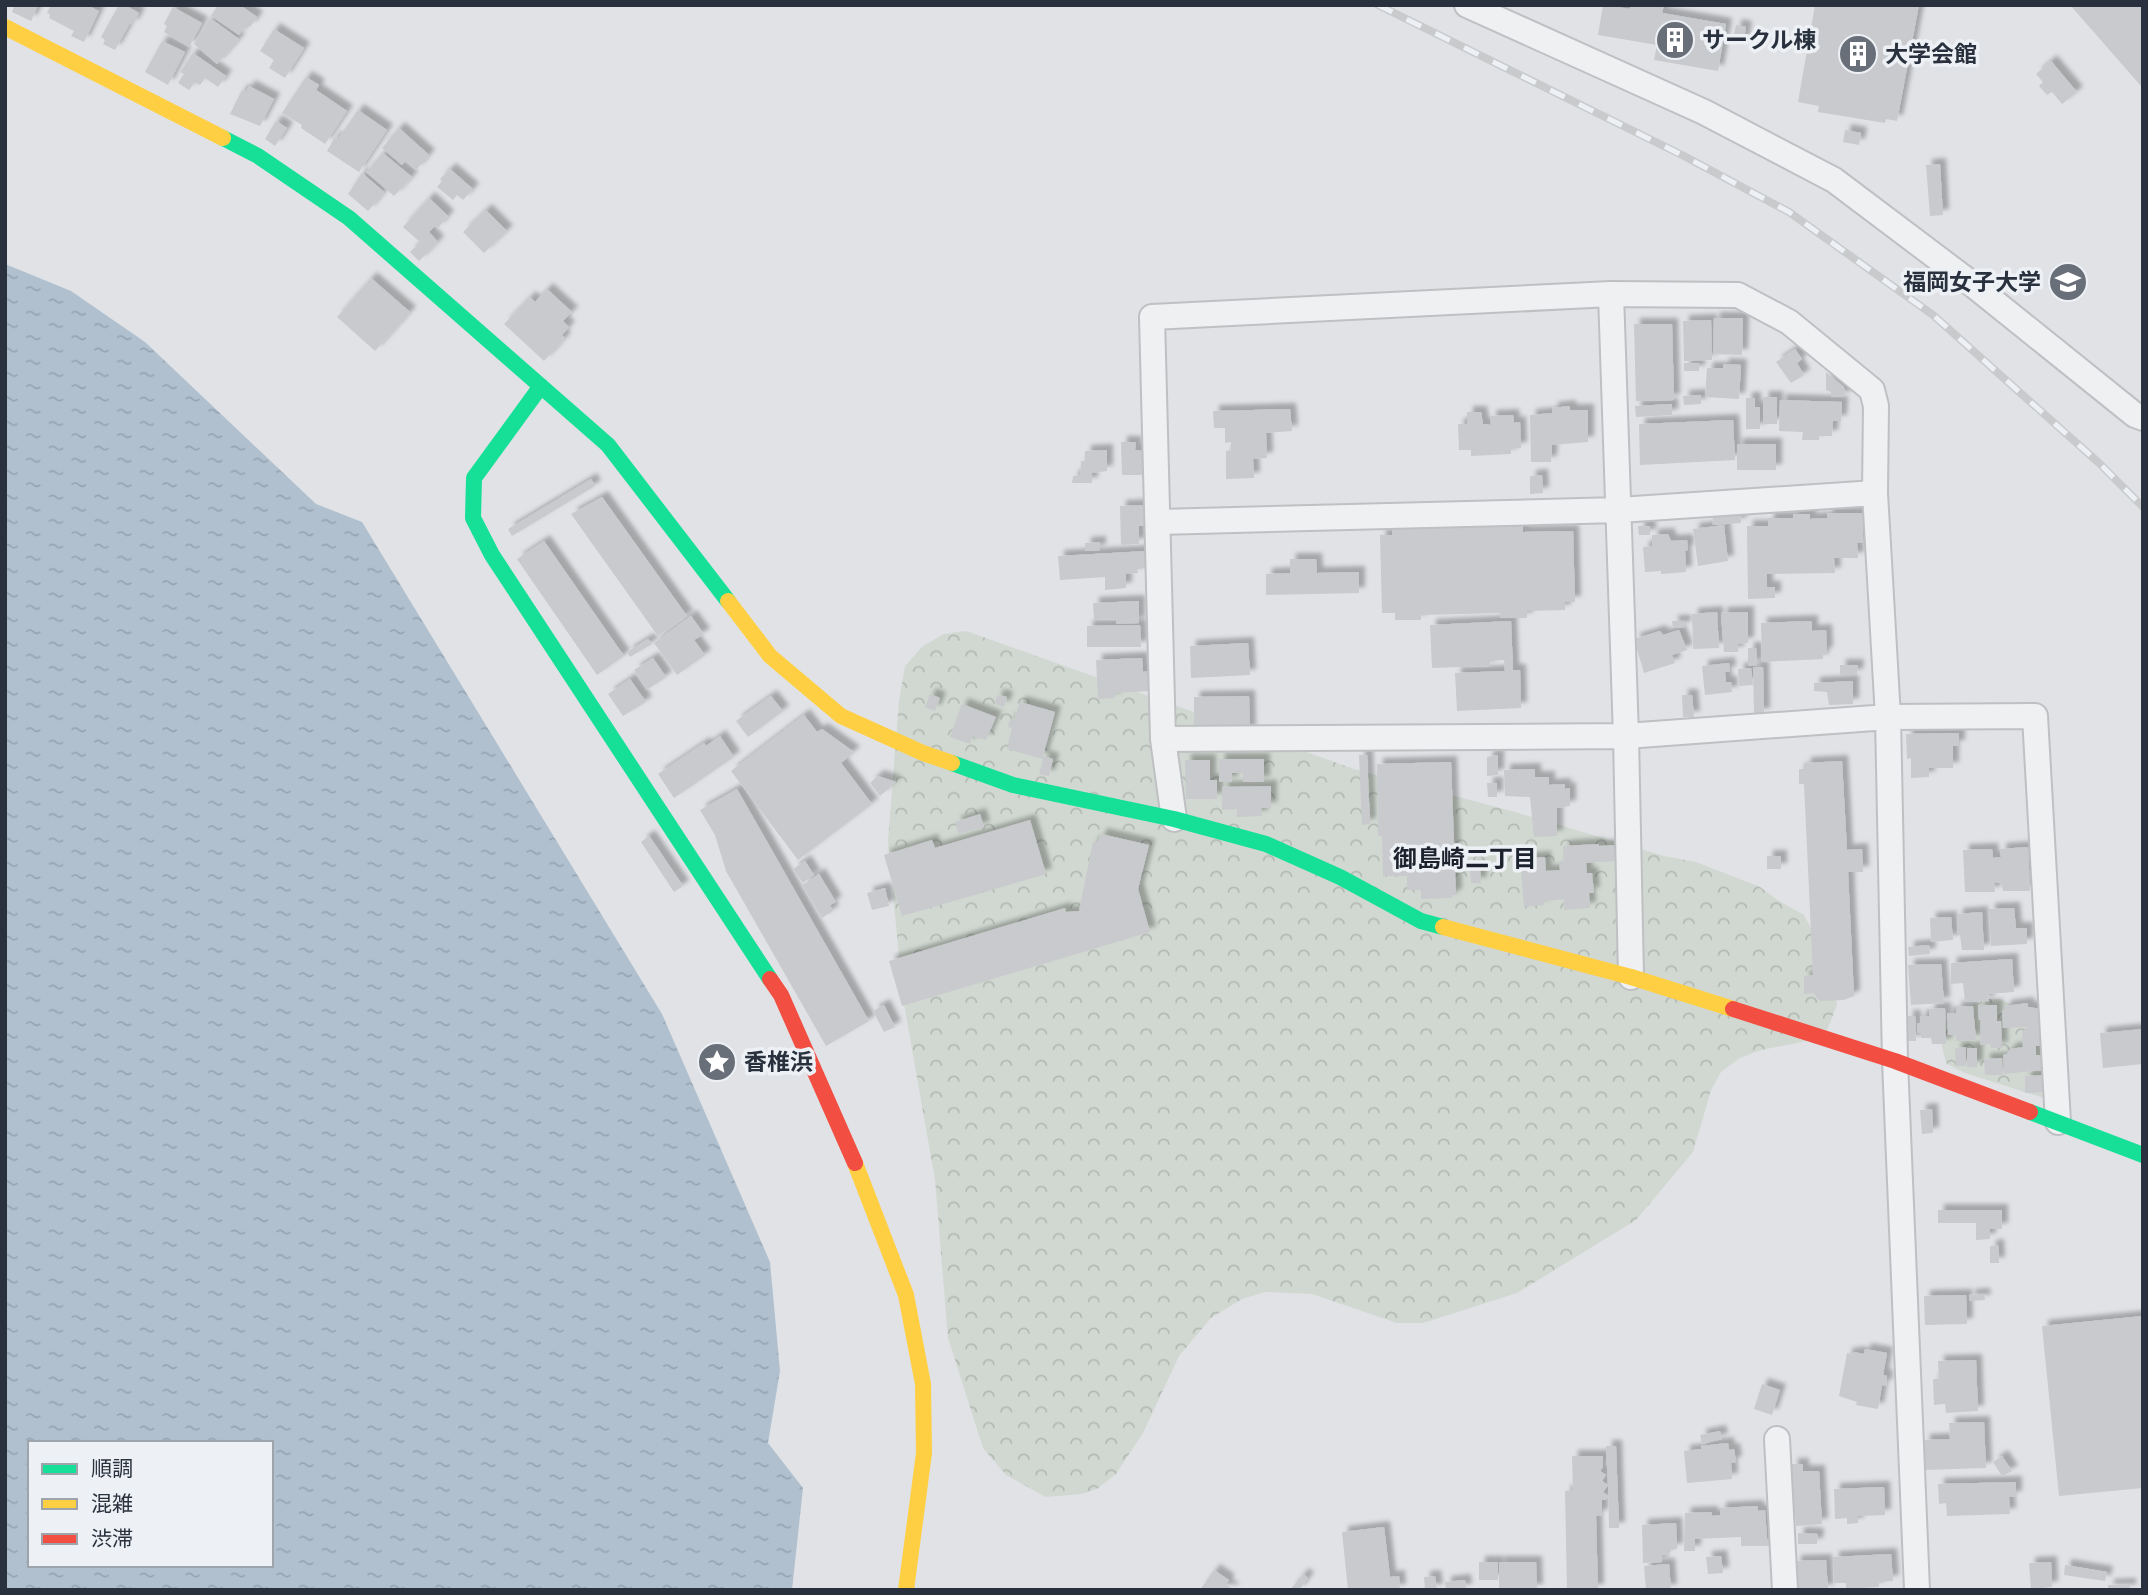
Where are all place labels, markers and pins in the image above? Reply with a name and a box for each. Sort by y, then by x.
building icon: サークル棟 [1654,19,1696,61]
place label: サークル棟 [1702,27,1816,54]
building icon: 大学会館 [1837,33,1879,75]
place label: 大学会館 [1885,41,1977,68]
school or university icon: 福岡女子大学 [2047,261,2089,303]
place label: 福岡女子大学 [1903,269,2041,296]
place icon: 香椎浜 [696,1041,738,1083]
place label: 香椎浜 [744,1049,813,1076]

